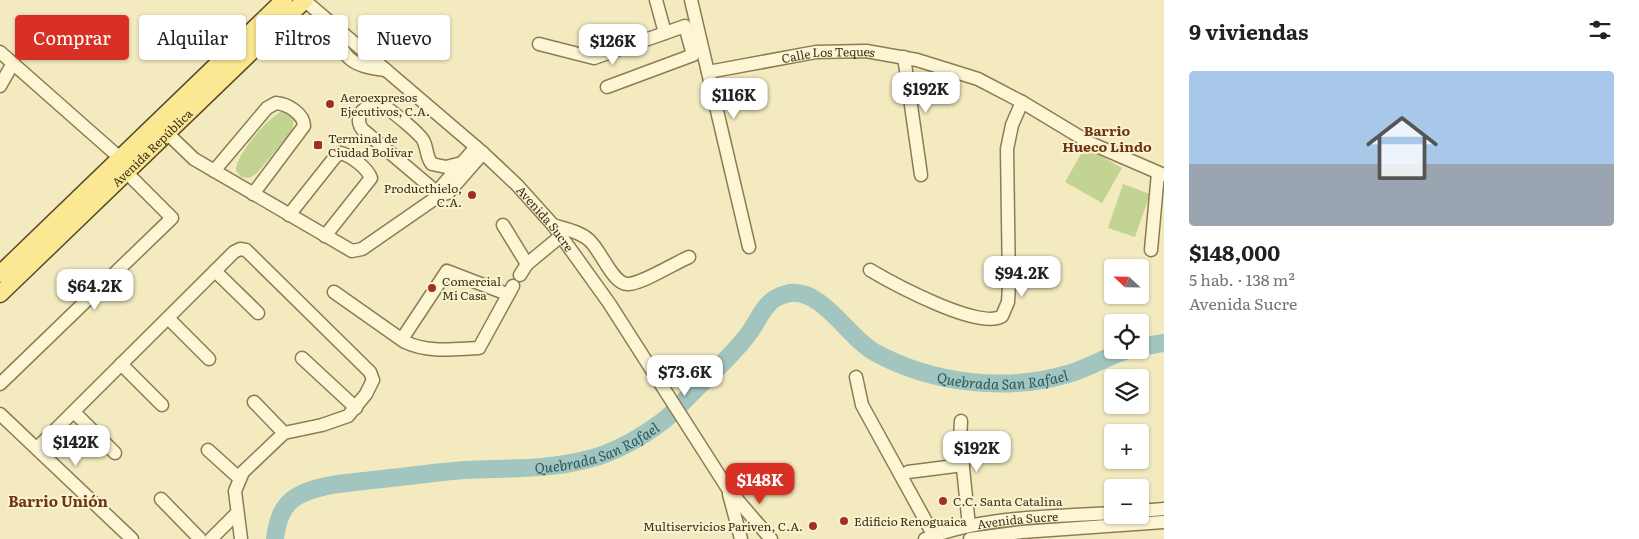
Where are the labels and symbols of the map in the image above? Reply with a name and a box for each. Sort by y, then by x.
pin: $126K [578,23,648,66]
street label: Calle Los Teques [780,42,877,67]
pin: $192K [891,72,961,114]
pin: $116K [699,78,769,120]
place label: Aeroexpresos Ejecutivos, C.A. [340,88,430,120]
marker: Aeroexpresos Ejecutivos, C.A. [324,98,336,110]
street label: Avenida República [108,104,197,191]
district label: Barrio Hueco Lindo [1062,120,1152,156]
place label: Terminal de Ciudad Bolívar [328,129,413,161]
marker: Terminal de Ciudad Bolívar [312,139,324,151]
place label: Producthielo, C.A. [384,179,462,211]
street label: Avenida Sucre [512,181,578,255]
marker: Producthielo, C.A. [466,189,478,201]
pin: $94.2K [981,256,1063,298]
north arrow [1104,259,1149,304]
pin: $64.2K [54,268,136,311]
place label: Comercial Mi Casa [442,272,501,304]
marker: Comercial Mi Casa [426,282,438,294]
pin: $73.6K [644,354,726,397]
water label: Quebrada San Rafael [935,365,1070,394]
water label: Quebrada San Rafael [534,417,663,477]
pin: $142K [41,424,111,467]
pin: $192K [942,430,1012,473]
pin: $148K [725,462,795,505]
district label: Barrio Unión [8,489,108,512]
place label: C.C. Santa Catalina [953,492,1063,510]
marker: C.C. Santa Catalina [937,495,949,507]
street label: Avenida Sucre [976,507,1059,533]
place label: Edificio Renoguaica [854,512,967,530]
marker: Edificio Renoguaica [838,515,850,527]
place label: Multiservicios Pariven, C.A. [643,517,803,535]
marker: Multiservicios Pariven, C.A. [807,520,819,532]

